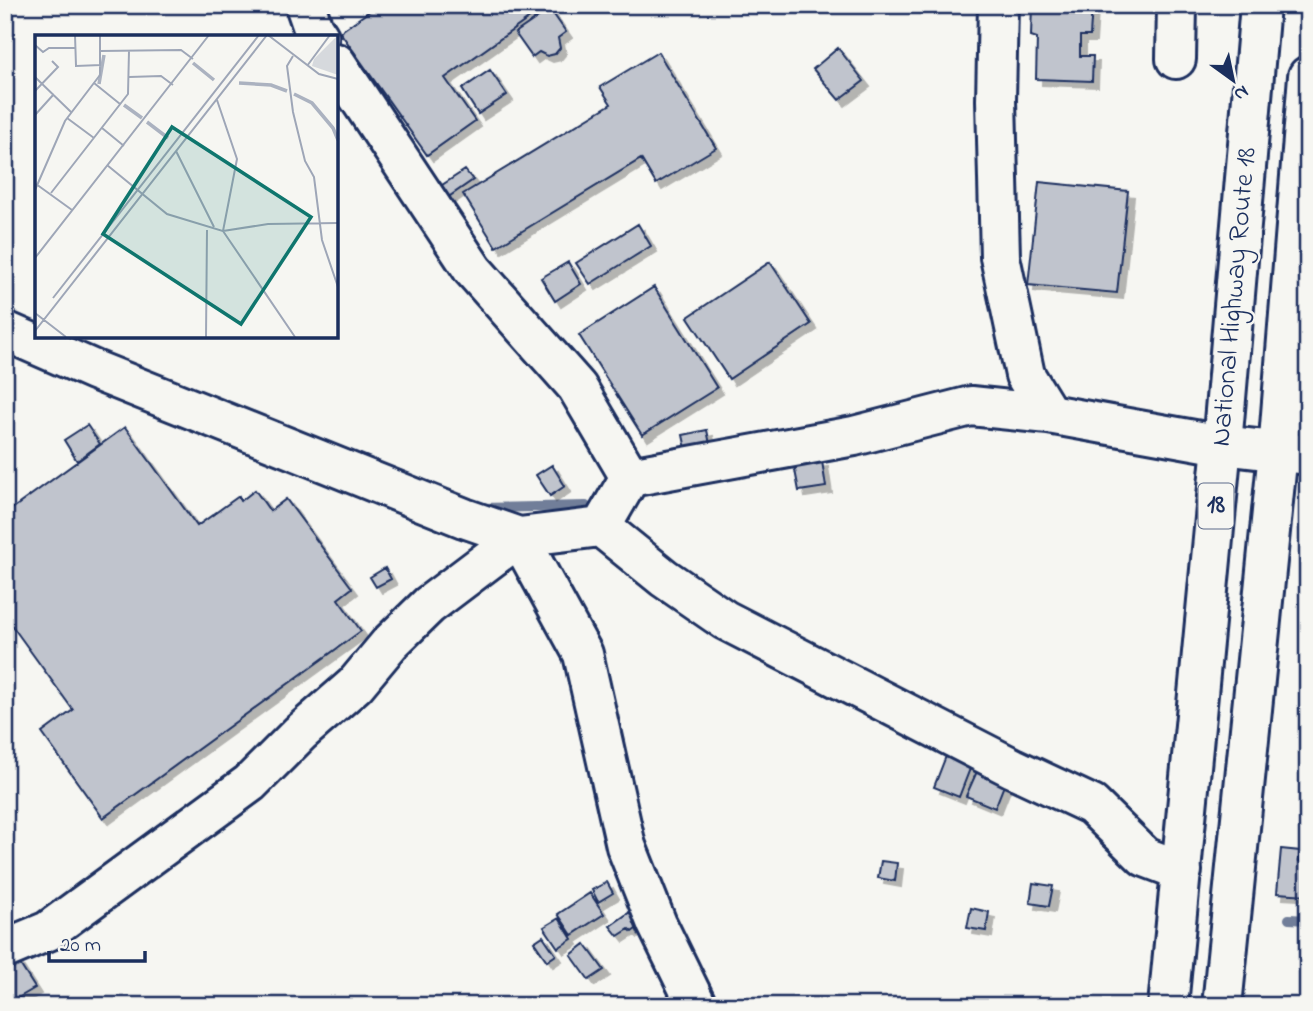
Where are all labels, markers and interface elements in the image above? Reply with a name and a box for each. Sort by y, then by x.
inset map [35,35,338,338]
north arrow [1198,46,1268,116]
text: N [1228,77,1254,107]
street label: National Highway Route 18 [1201,146,1269,448]
road number: 18 [1198,484,1234,528]
scale bar [49,920,145,964]
text: 20 m [60,931,101,961]

